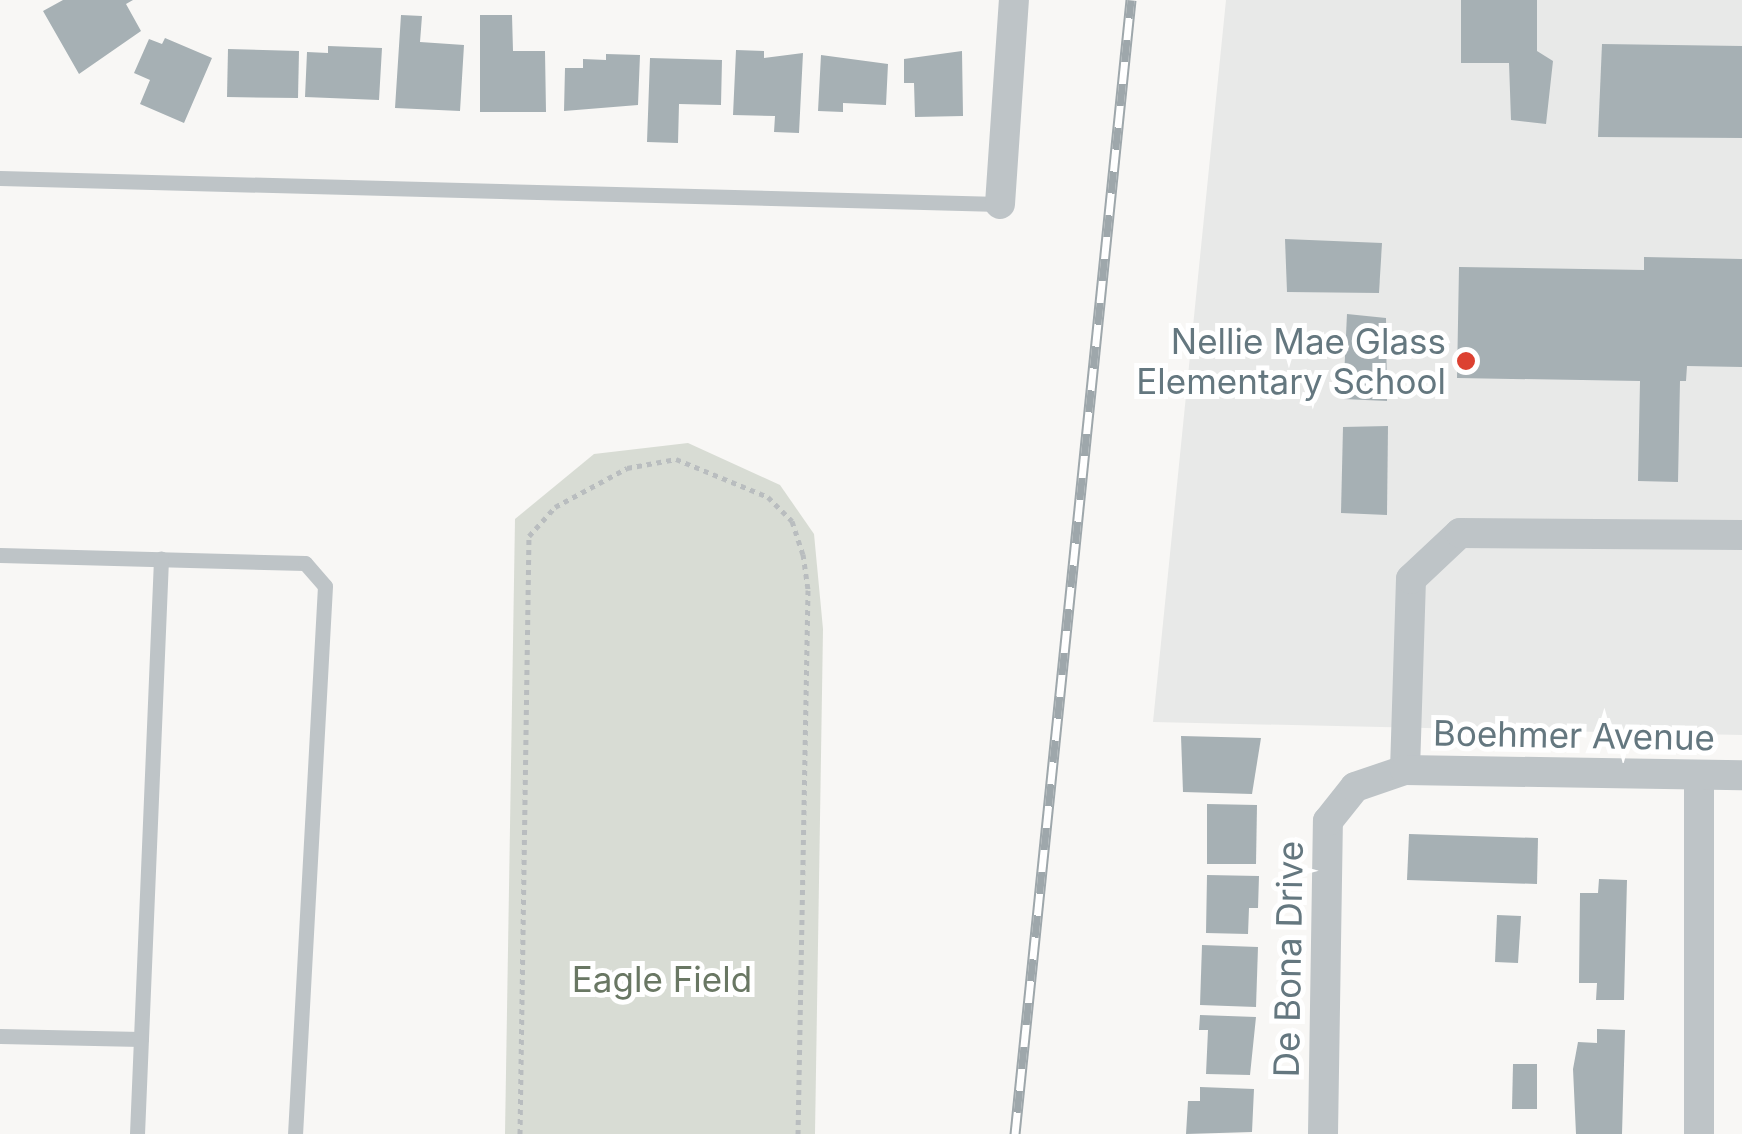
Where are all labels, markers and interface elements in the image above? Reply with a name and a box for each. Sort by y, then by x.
place label: Nellie Mae Glass Elementary School [1136,320,1446,402]
marker: Nellie Mae Glass Elementary School [1455,350,1477,372]
street label: Boehmer Avenue [1433,712,1715,758]
street label: De Bona Drive [1265,840,1311,1078]
park label: Eagle Field [572,958,752,1000]

